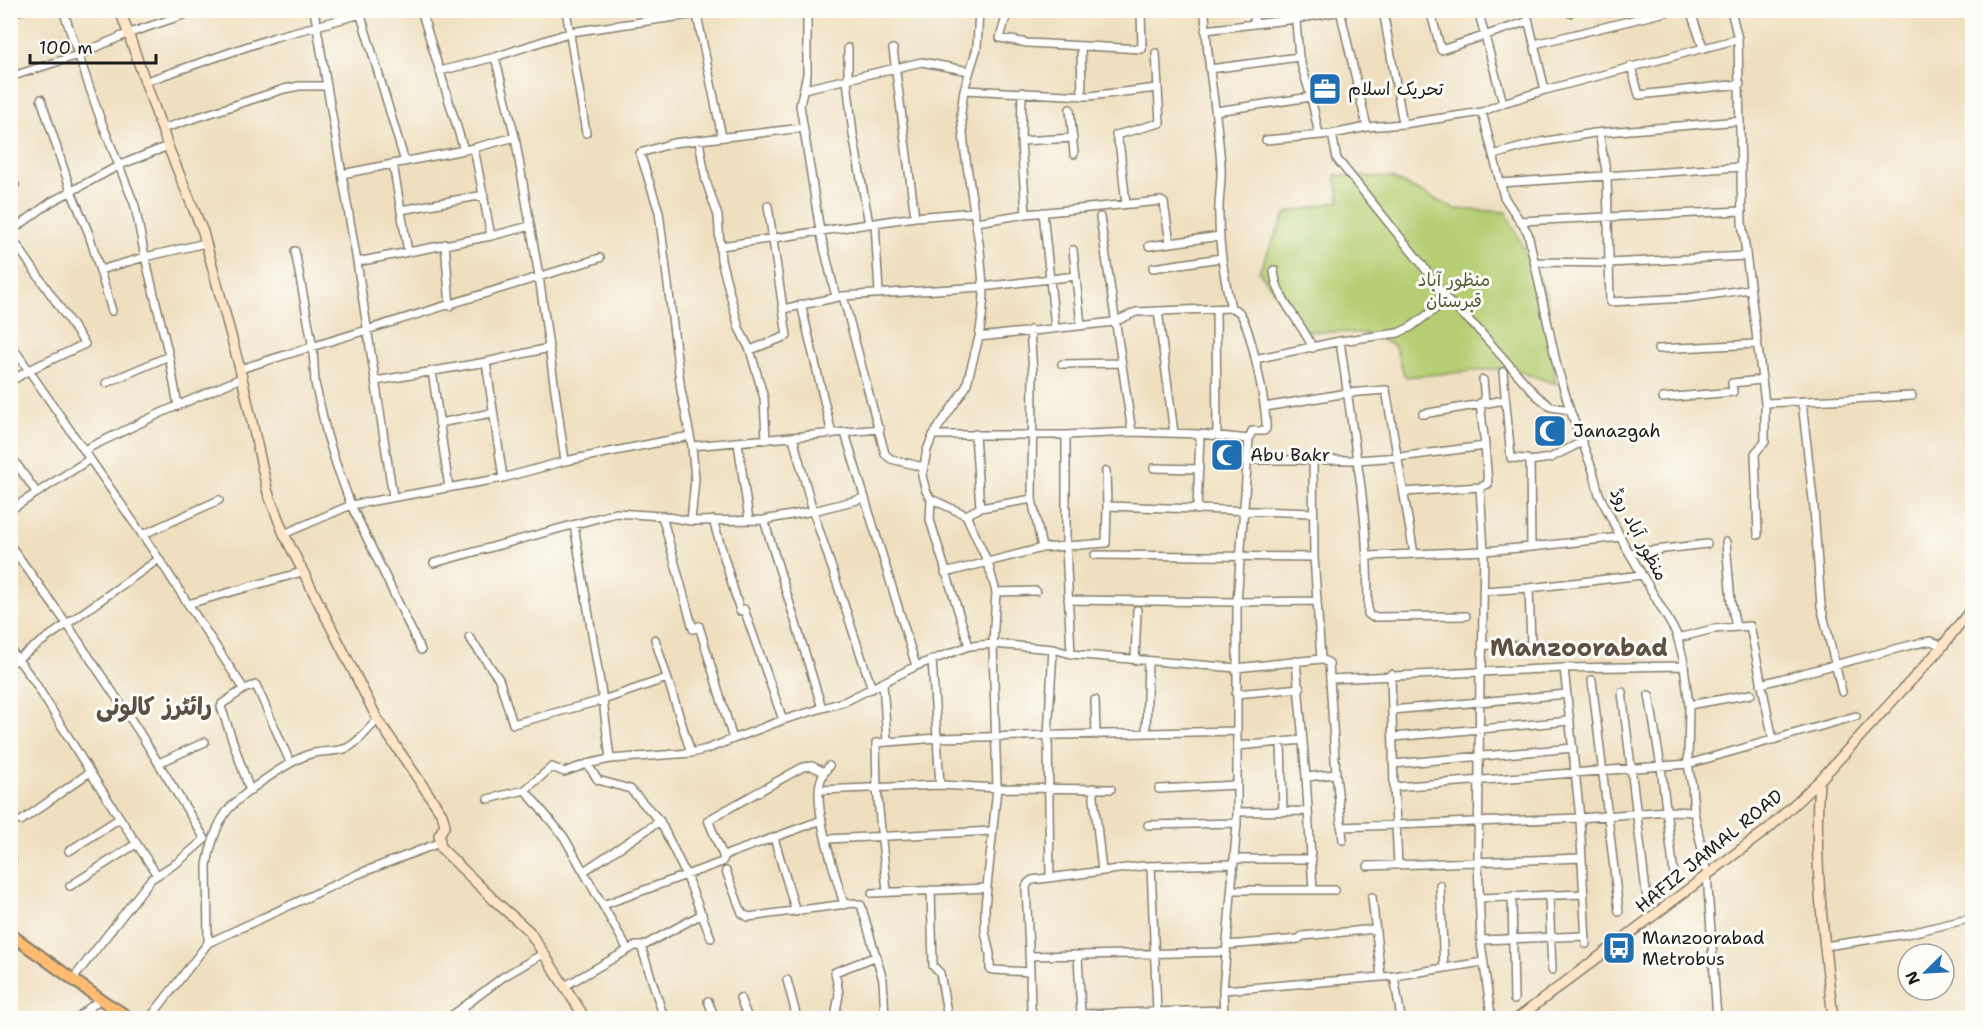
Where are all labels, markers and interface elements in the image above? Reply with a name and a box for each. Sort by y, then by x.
scale bar [30,27,156,65]
text: 100 m [39,36,93,60]
office icon: تحریک اسلام [1307,71,1343,107]
place label: تحریک اسلام [1348,77,1444,103]
park label: منظور آباد قبرستان [1418,268,1490,313]
mosque icon: Janazgah [1532,413,1568,449]
place label: Janazgah [1573,419,1661,443]
mosque icon: Abu Bakr [1209,437,1245,473]
place label: Abu Bakr [1250,443,1330,467]
street label: منظور آباد روڈ [1604,483,1674,585]
district label: Manzoorabad [1490,632,1668,664]
district label: رائٹرز کالونی [96,691,212,723]
street label: HAFIZ JAMAL ROAD [1630,784,1788,918]
place label: Manzoorabad Metrobus [1642,926,1765,971]
bus stop icon: Manzoorabad Metrobus [1601,930,1637,966]
north arrow [1896,942,1956,1002]
text: N [1901,968,1925,988]

